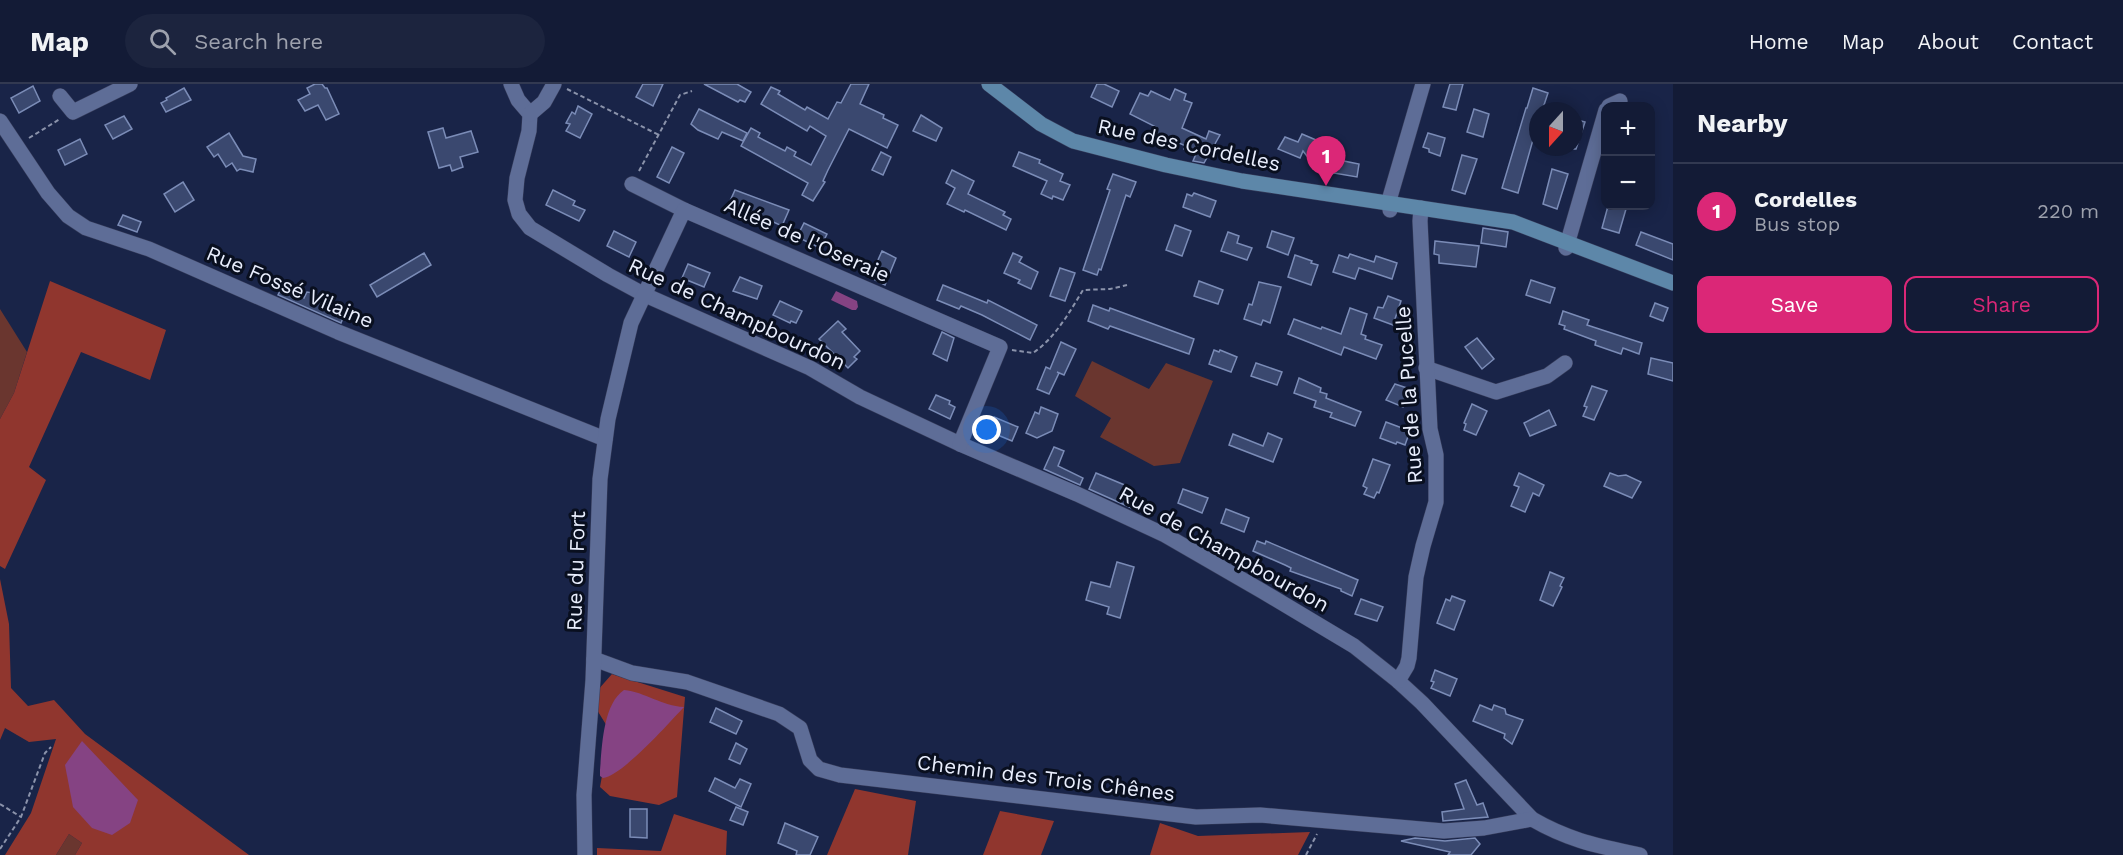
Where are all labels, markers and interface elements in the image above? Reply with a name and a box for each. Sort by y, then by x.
search box [125,14,545,68]
text: Map [30,25,89,58]
icon: search [146,25,179,58]
text: Search here [194,29,323,54]
text: Home [1749,29,1809,54]
text: Map [1842,29,1885,54]
text: About [1918,29,1979,54]
text: Contact [2012,29,2093,54]
north arrow [1529,102,1583,156]
map controls [1601,102,1655,210]
button: + [1601,102,1655,156]
text: Nearby [1697,108,1788,138]
street label: Rue des Cordelles [1096,113,1283,176]
pin: 1 [1306,136,1346,186]
button: − [1601,156,1655,210]
text: Cordelles [1754,187,1857,212]
street label: Allée de l'Oseraie [721,192,894,287]
text: 1 [1712,199,1721,223]
text: 220 m [2037,199,2099,223]
text: Bus stop [1754,212,1840,236]
street label: Rue Fossé Vilaine [203,240,378,333]
street label: Rue de Champbourdon [625,252,850,375]
button: Save [1697,276,1892,333]
button: Share [1904,276,2099,333]
street label: Rue de la Pucelle [1390,305,1427,485]
your location [972,415,1001,444]
street label: Rue de Champbourdon [1115,480,1334,617]
street label: Rue du Fort [561,510,590,632]
street label: Chemin des Trois Chênes [916,749,1177,806]

